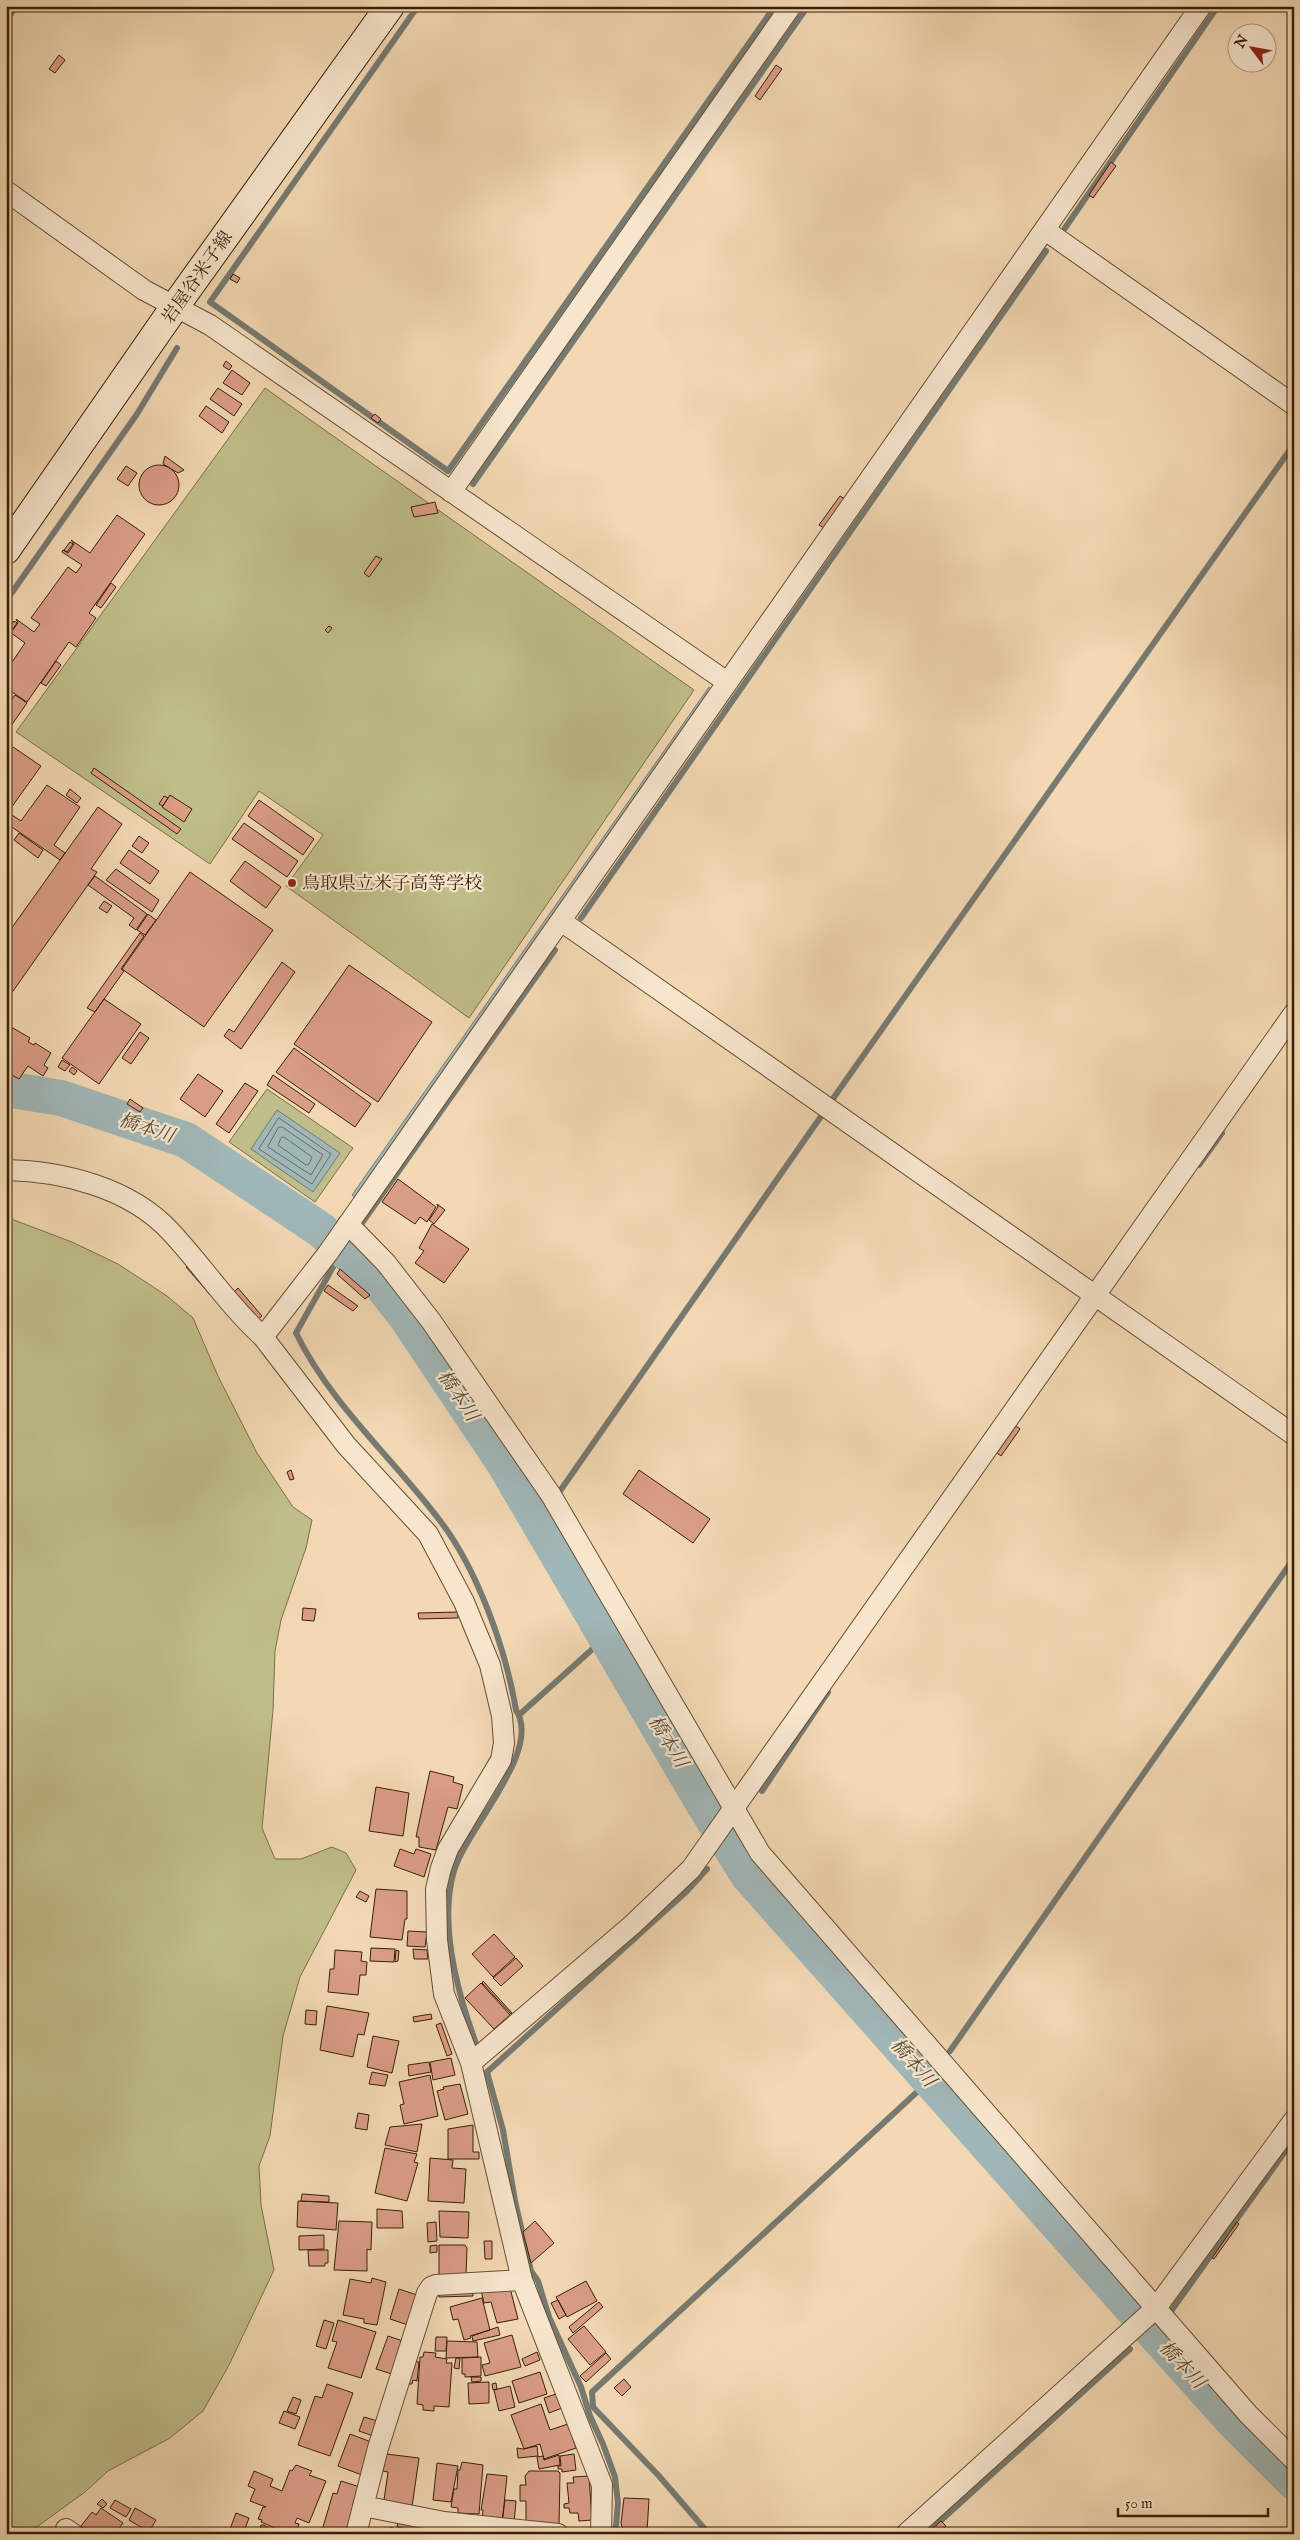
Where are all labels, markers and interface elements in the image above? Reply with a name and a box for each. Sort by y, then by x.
north arrow [1228,22,1278,72]
text: N [1230,32,1253,52]
street label: 岩屋谷米子線 [158,227,239,329]
place label: 鳥取県立米子高等学校 [302,873,482,896]
marker: 鳥取県立米子高等学校 [286,877,298,889]
water label: 橋本川 [116,1109,179,1150]
water label: 橋本川 [431,1366,484,1428]
water label: 橋本川 [642,1711,693,1774]
water label: 橋本川 [885,2034,942,2094]
water label: 橋本川 [1153,2336,1211,2396]
scale bar [1118,2485,1268,2517]
text: 50 m [1125,2494,1153,2513]

